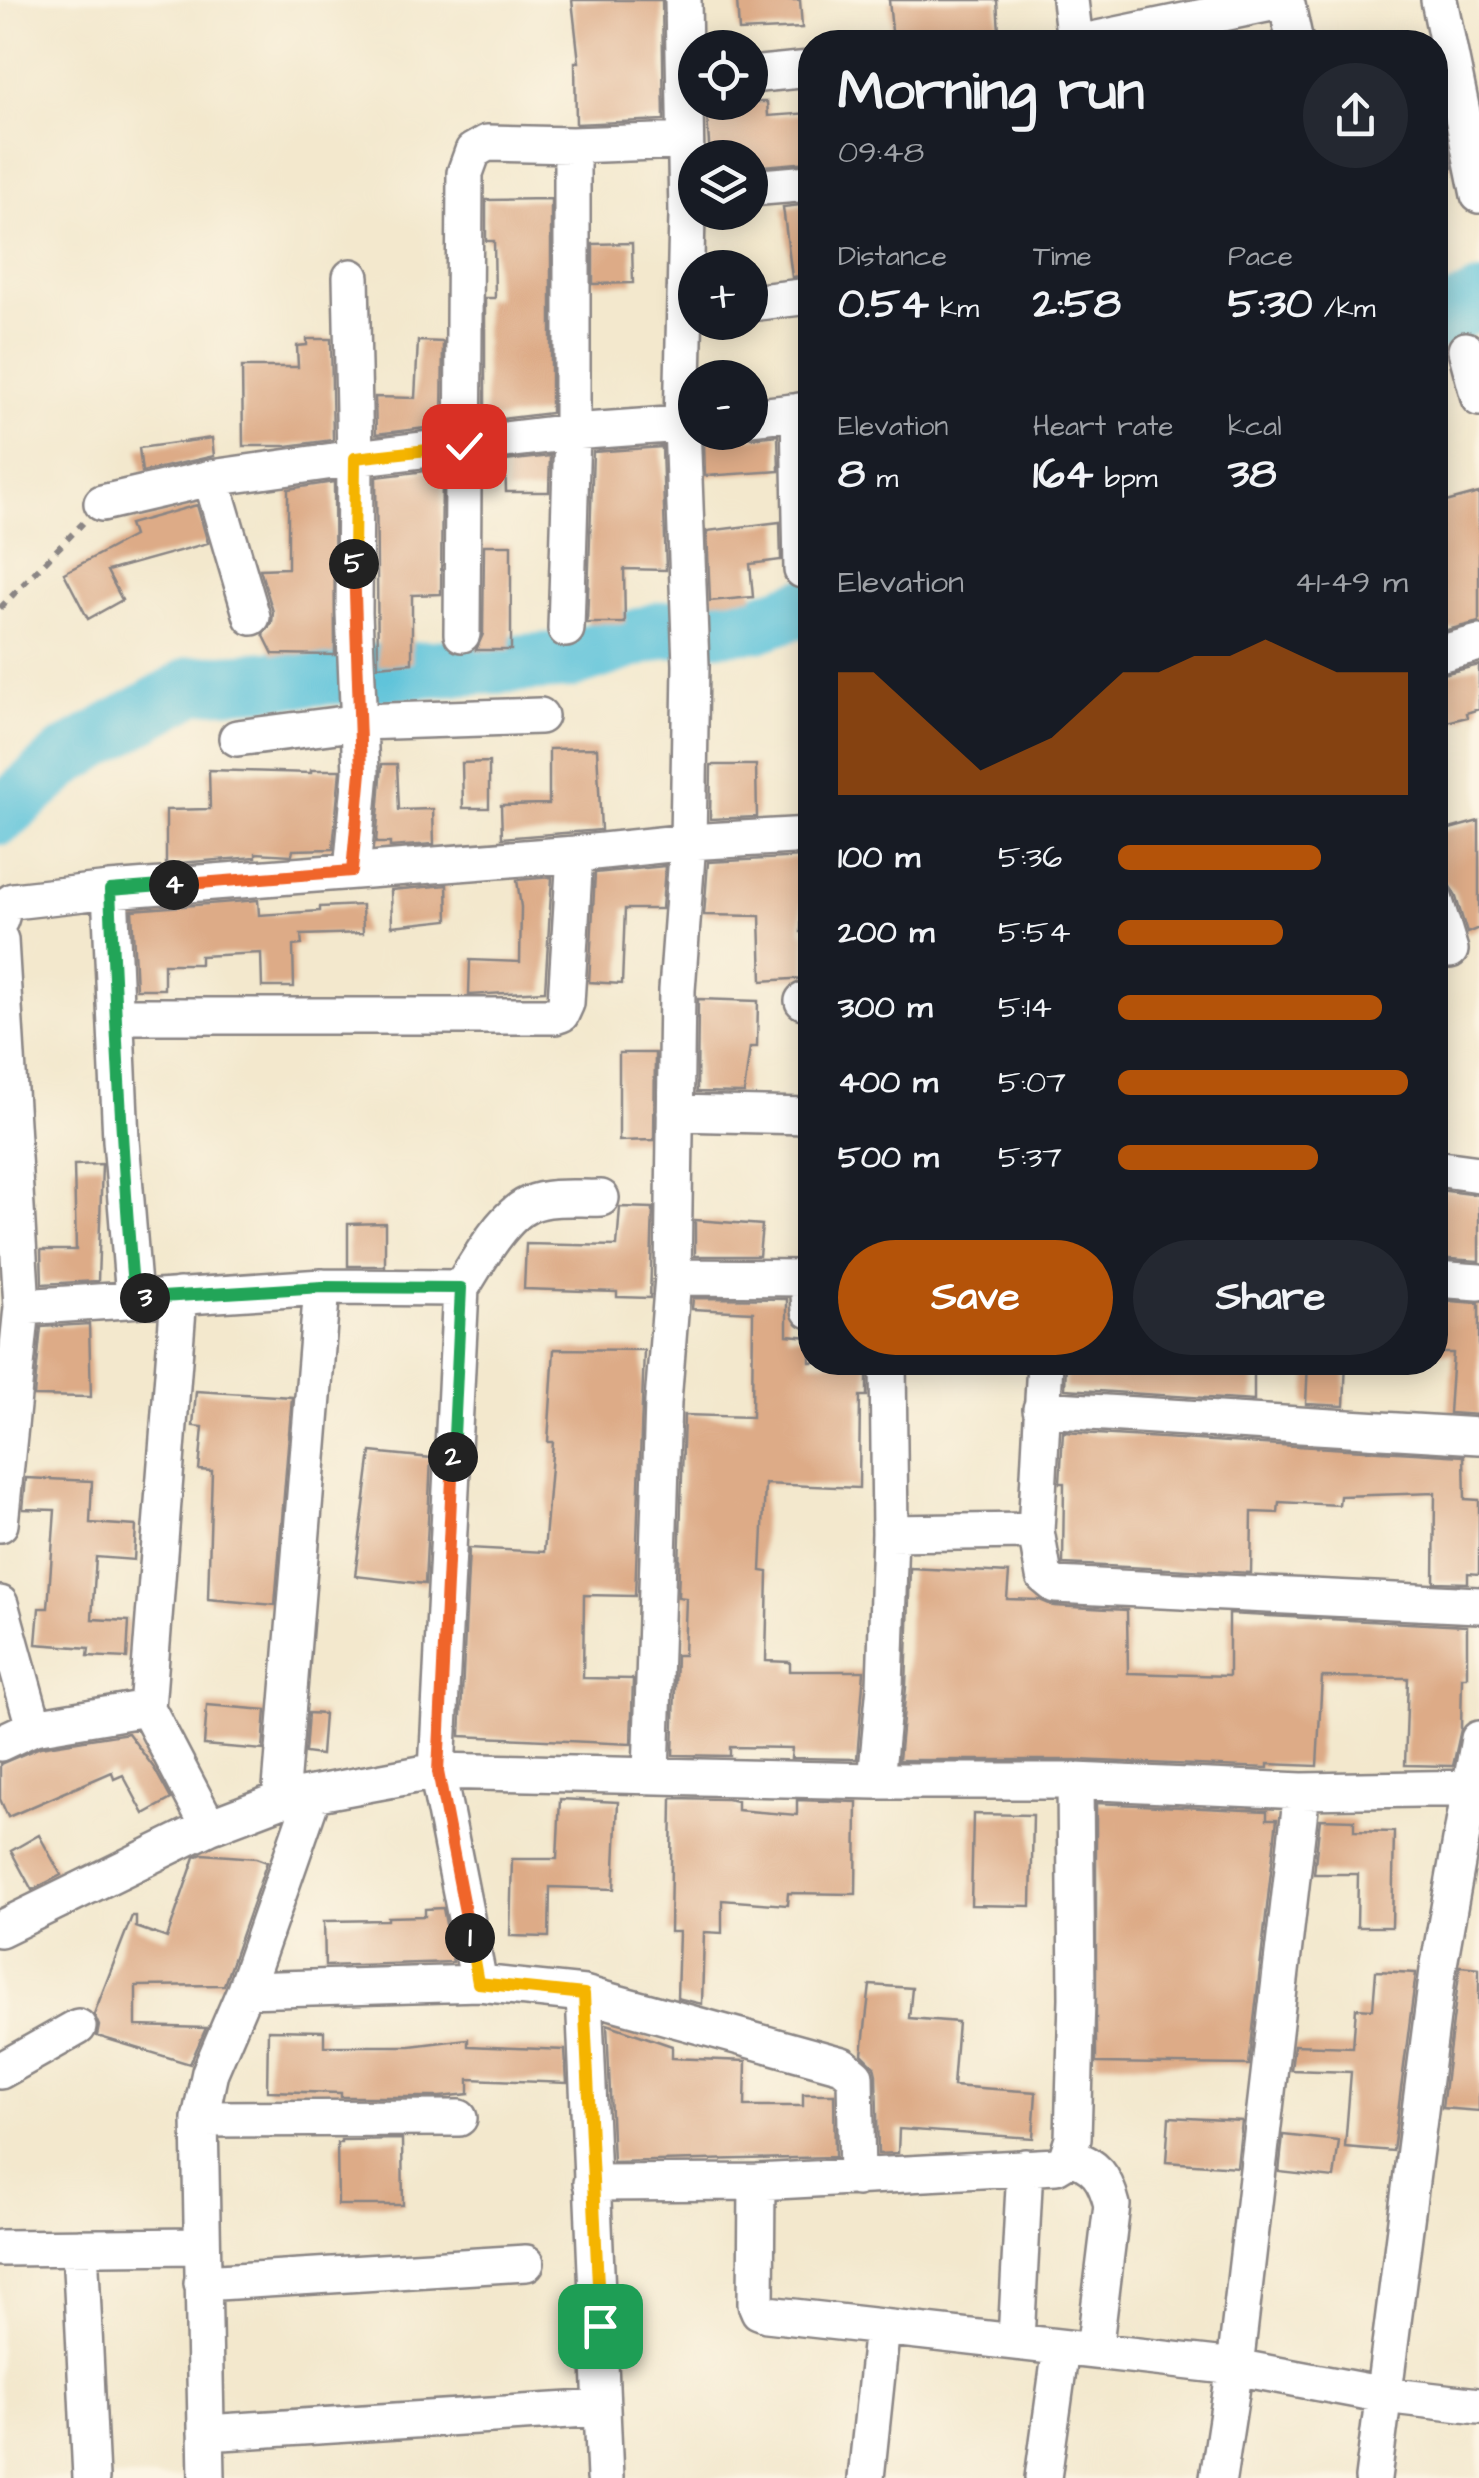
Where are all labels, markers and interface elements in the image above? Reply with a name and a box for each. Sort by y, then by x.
map controls [678,30,768,450]
button: locate [678,30,768,120]
text: Morning run [838,54,1144,130]
button: share [1303,63,1408,168]
text: 09:48 [838,130,924,175]
button: layers [678,140,768,230]
text: Distance [838,237,947,276]
text: Time [1033,237,1092,276]
text: Pace [1228,237,1293,276]
button: + [678,250,768,340]
text: 0.54 [838,276,929,334]
text: 2:58 [1033,276,1121,334]
text: 5:30 [1228,276,1313,334]
text: km [929,289,979,328]
text: /km [1313,289,1376,328]
button: − [678,360,768,450]
pin [422,404,507,489]
text: Elevation [838,407,948,446]
text: Heart rate [1033,407,1174,446]
text: kcal [1228,407,1282,446]
icon: check [437,419,492,474]
text: 8 [838,446,865,504]
text: 164 [1033,446,1093,504]
text: 38 [1228,446,1277,504]
text: m [865,459,898,498]
text: bpm [1093,459,1158,498]
pin: 5 [329,539,379,589]
text: 5 [344,544,364,583]
text: Elevation [838,560,964,605]
text: 41–49 m [1294,560,1408,605]
text: 100 m [838,835,920,880]
text: 5:36 [998,835,1062,880]
pin: 4 [149,860,199,910]
text: 4 [164,865,184,904]
text: 200 m [838,910,934,955]
text: 5:54 [998,910,1070,955]
text: 300 m [838,985,932,1030]
text: 5:14 [998,985,1052,1030]
text: 400 m [838,1060,938,1105]
text: 5:07 [998,1060,1066,1105]
text: 500 m [838,1135,939,1180]
text: 5:37 [998,1135,1062,1180]
button: Save [838,1240,1113,1355]
button: Share [1133,1240,1408,1355]
pin: 3 [120,1273,170,1323]
text: 3 [138,1278,152,1317]
pin: 2 [428,1432,478,1482]
text: 2 [445,1437,461,1476]
pin: 1 [445,1913,495,1963]
text: 1 [468,1918,472,1957]
pin [558,2284,643,2369]
icon: arrive [573,2299,628,2354]

